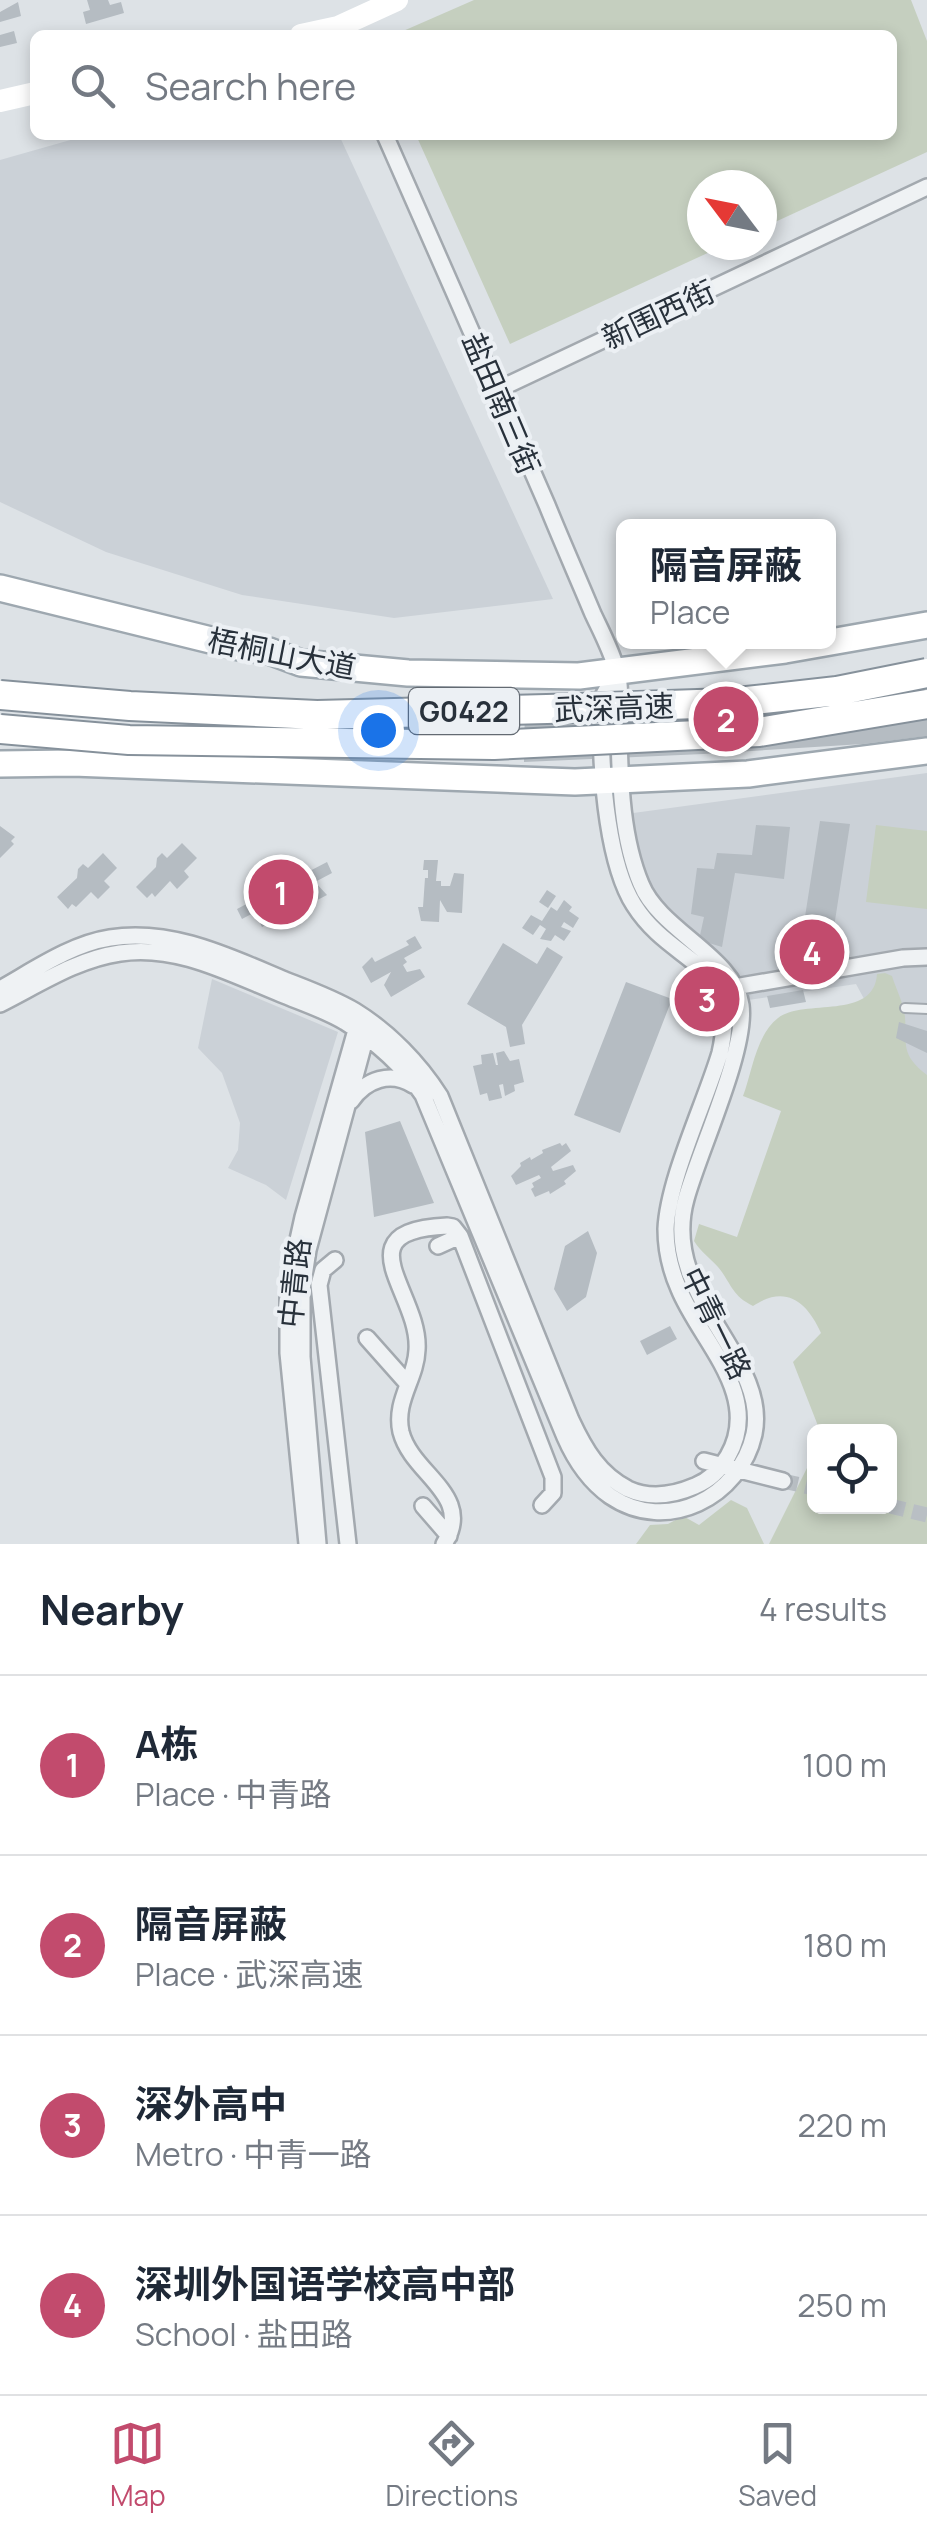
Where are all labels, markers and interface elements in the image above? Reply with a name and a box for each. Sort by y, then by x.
search box [30,30,897,140]
icon: search [65,58,120,113]
text: Search here [145,59,356,111]
north arrow [687,170,777,260]
street label: 新围西街 [595,270,721,358]
street label: 盐田南三街 [454,326,550,480]
popup [616,519,836,649]
text: 隔音屏蔽 [650,538,802,590]
text: Place [650,590,731,634]
street label: 梧桐山大道 [204,619,360,687]
pin: 2 [694,682,758,756]
street label: 武深高速 [553,684,675,730]
road number: G0422 [409,688,519,734]
your location [353,705,404,756]
pin: 1 [248,854,314,930]
pin: 4 [780,914,844,990]
pin: 3 [674,962,740,1036]
street label: 中青路 [269,1236,319,1330]
street label: 中青一路 [672,1260,762,1386]
map controls [807,1424,897,1514]
button: locate [807,1424,897,1514]
text: Nearby [40,1580,184,1638]
text: 4 results [759,1587,887,1631]
text: A栋 [135,1717,198,1769]
text: 1 [65,1743,80,1787]
text: 100 m [802,1743,887,1787]
text: Place · 中青路 [135,1772,332,1816]
text: 隔音屏蔽 [135,1897,287,1949]
text: 2 [63,1923,82,1967]
text: 180 m [803,1923,887,1967]
text: Place · 武深高速 [135,1952,364,1996]
text: 深外高中 [135,2077,287,2129]
text: 3 [63,2103,82,2147]
text: 220 m [797,2103,887,2147]
text: Metro · 中青一路 [135,2132,372,2176]
text: 深圳外国语学校高中部 [135,2257,515,2309]
text: 4 [63,2283,82,2327]
text: 250 m [797,2283,887,2327]
text: School · 盐田路 [135,2312,353,2356]
tab: Map [110,2416,166,2514]
tab: Directions [386,2416,518,2514]
tab: Saved [738,2416,817,2514]

